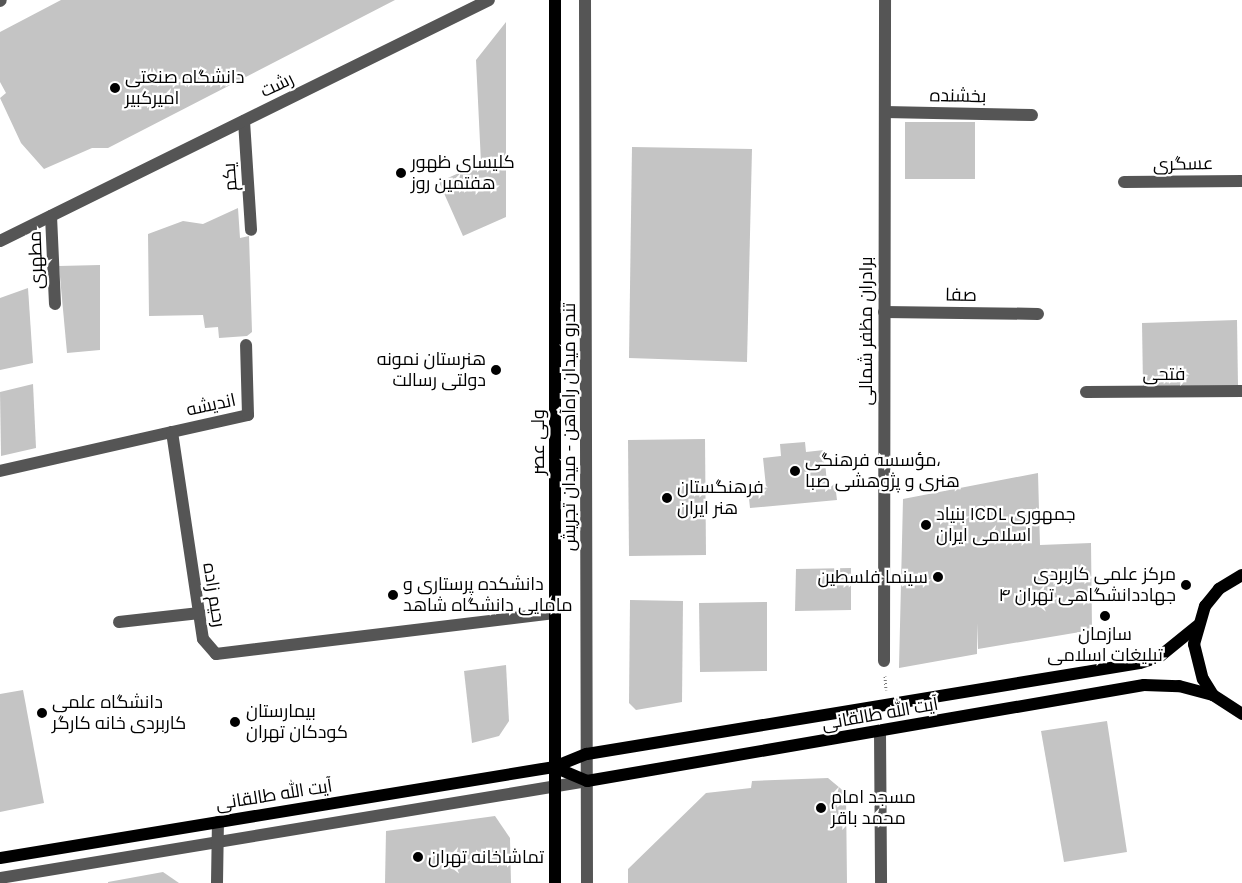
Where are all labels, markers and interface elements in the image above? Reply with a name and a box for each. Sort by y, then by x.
place label: دانشگاه صنعتی امیرکبیر [125,67,244,110]
street label: رشت [257,68,297,102]
marker: دانشگاه صنعتی امیرکبیر [109,82,121,94]
street label: بخشنده [930,85,986,107]
place label: کلیسای ظهور هفتمین روز [411,152,515,194]
street label: عسگری [1153,153,1213,175]
street label: یکم [218,162,242,192]
marker: کلیسای ظهور هفتمین روز [395,167,407,179]
street label: مطهری [24,230,48,290]
street label: برادران مظفر شمالی [855,256,877,406]
street label: صفا [945,284,977,306]
street label: تندرو میدان راه‌آهن - میدان تجریش [558,303,580,551]
place label: هنرستان نمونه دولتی رسالت [377,349,486,392]
street label: فتحی [1143,363,1185,385]
marker: هنرستان نمونه دولتی رسالت [490,364,502,376]
street label: اندیشه [184,389,238,421]
street label: ولی عصر [527,409,549,475]
place label: مؤسسه فرهنگی، هنری و پژوهشی صبا [805,450,960,492]
marker: مؤسسه فرهنگی، هنری و پژوهشی صبا [789,465,801,477]
place label: فرهنگستان هنر ایران [677,477,764,520]
marker: فرهنگستان هنر ایران [661,492,673,504]
place label: بنیاد ICDL جمهوری اسلامی ایران [936,504,1076,546]
marker: بنیاد ICDL جمهوری اسلامی ایران [920,519,932,531]
street label: رحیم زاده [198,561,230,629]
place label: مرکز علمی کاربردی جهاددانشگاهی تهران ۴ [999,564,1176,606]
place label: سینما فلسطین [818,566,928,588]
marker: سینما فلسطین [932,571,944,583]
place label: دانشکده پرستاری و مامایی دانشگاه شاهد [403,574,573,616]
marker: مرکز علمی کاربردی جهاددانشگاهی تهران ۴ [1180,579,1192,591]
marker: دانشکده پرستاری و مامایی دانشگاه شاهد [387,589,399,601]
marker: سازمان تبلیغات اسلامی [1099,610,1111,622]
place label: سازمان تبلیغات اسلامی [1047,624,1163,666]
place label: دانشگاه علمی کاربردی خانه کارگر [52,692,186,734]
street label: آیت الله طالقانی [820,693,940,735]
place label: بیمارستان کودکان تهران [246,701,348,744]
marker: دانشگاه علمی کاربردی خانه کارگر [36,707,48,719]
marker: بیمارستان کودکان تهران [228,715,242,729]
street label: آیت الله طالقانی [214,775,334,815]
place label: مسجد امام محمد باقر [831,787,916,830]
marker: مسجد امام محمد باقر [815,802,827,814]
place label: تماشاخانه تهران [428,846,544,868]
marker: تماشاخانه تهران [412,851,424,863]

